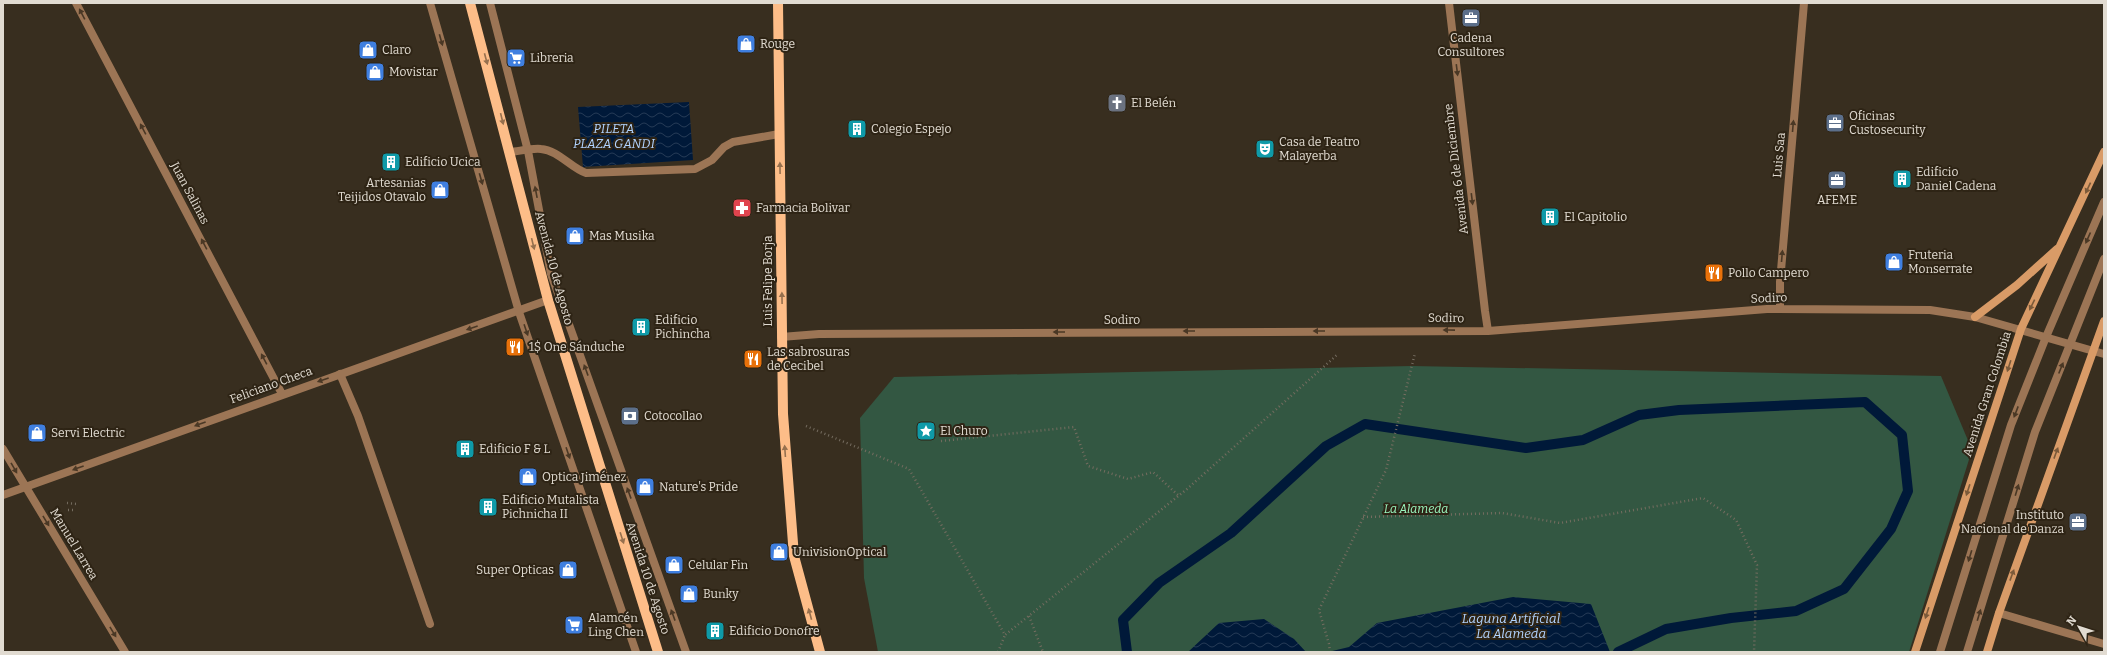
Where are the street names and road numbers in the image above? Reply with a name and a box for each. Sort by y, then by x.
street label: Avenida 6 de Diciembre [1441,103,1471,235]
street label: Luis Saa [1770,131,1788,178]
street label: Juan Salinas [167,159,212,227]
street label: Avenida 10 de Agosto [532,210,576,326]
street label: Luis Felipe Borja [761,235,775,327]
street label: Sodiro [1750,290,1788,306]
street label: Sodiro [1428,311,1464,325]
street label: Sodiro [1104,313,1140,327]
street label: Avenida Gran Colombia [1960,329,2014,458]
street label: Feliciano Checa [228,363,314,406]
street label: Manuel Larrea [47,506,101,583]
street label: Avenida 10 de Agosto [623,520,673,636]

